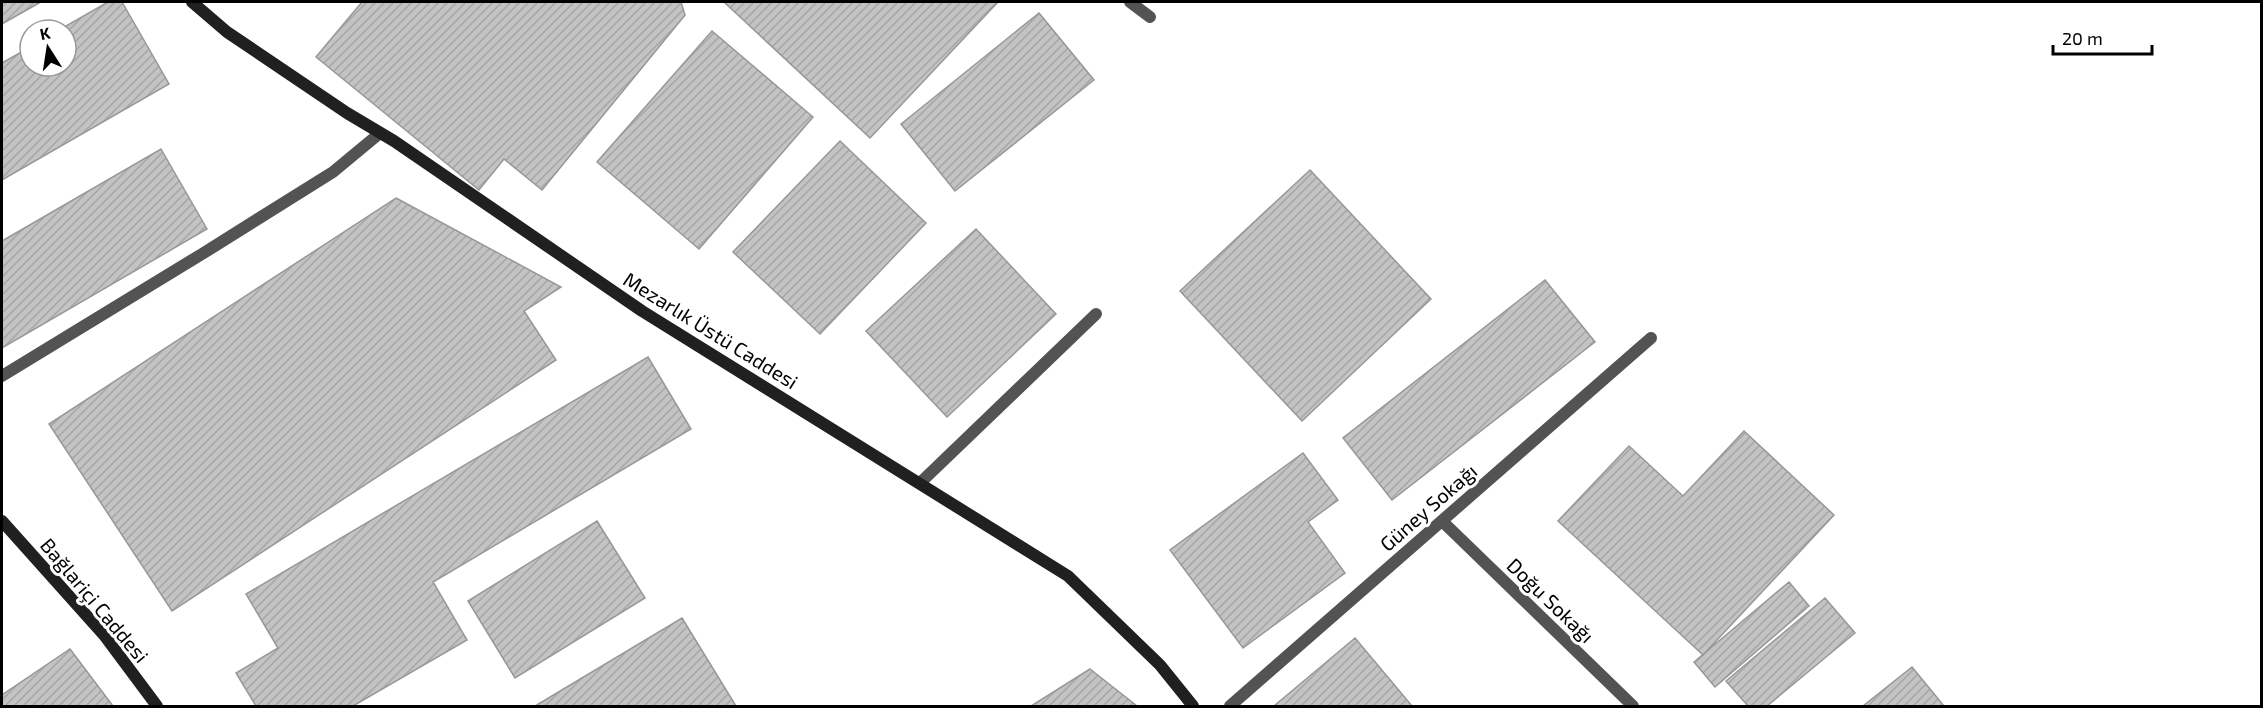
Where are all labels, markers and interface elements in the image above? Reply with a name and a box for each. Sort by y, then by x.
north arrow [18,18,78,78]
scale bar [2053,18,2152,56]
text: K [38,22,53,43]
text: 20 m [2062,27,2103,49]
street label: Mezarlık Üstü Caddesi [619,267,803,393]
street label: Güney Sokağı [1375,458,1481,556]
street label: Bağlariçi Caddesi [35,533,154,668]
street label: Doğu Sokağı [1503,553,1599,647]

